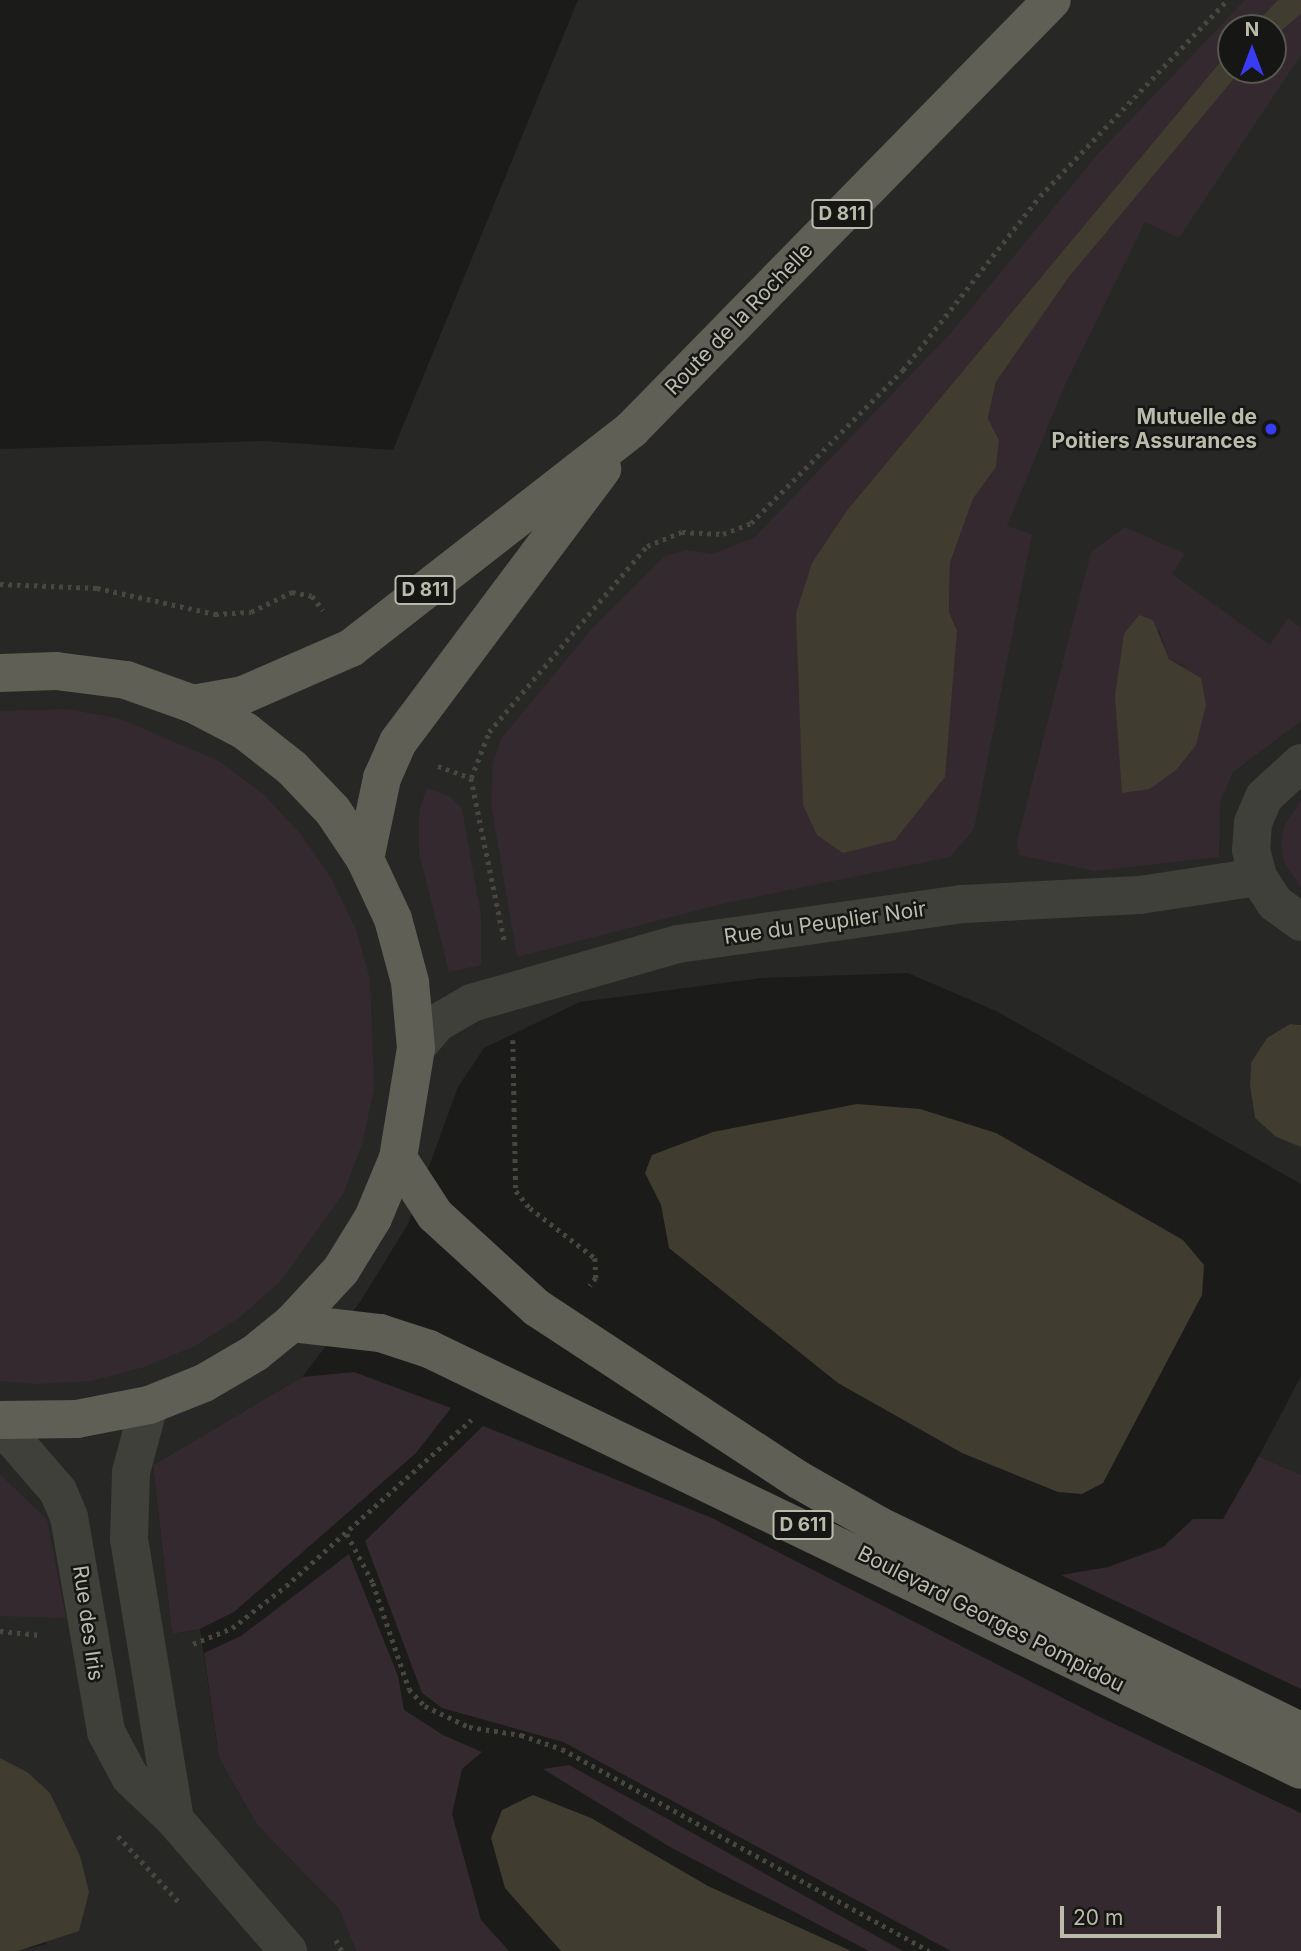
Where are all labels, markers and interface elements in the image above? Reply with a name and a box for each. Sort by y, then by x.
north arrow [1217,14,1287,84]
text: N [1245,18,1259,41]
road number: D 811 [810,198,874,230]
street label: Route de la Rochelle [660,238,818,400]
place label: Mutuelle de Poitiers Assurances [1052,404,1257,454]
marker: Mutuelle de Poitiers Assurances [1263,421,1279,437]
road number: D 811 [394,575,457,606]
street label: Rue du Peuplier Noir [722,896,928,950]
road number: D 611 [772,1510,834,1540]
street label: Boulevard Georges Pompidou [854,1541,1128,1697]
street label: Rue des Iris [67,1564,109,1682]
scale bar [1063,1892,1224,1936]
text: 20 m [1073,1905,1123,1930]

